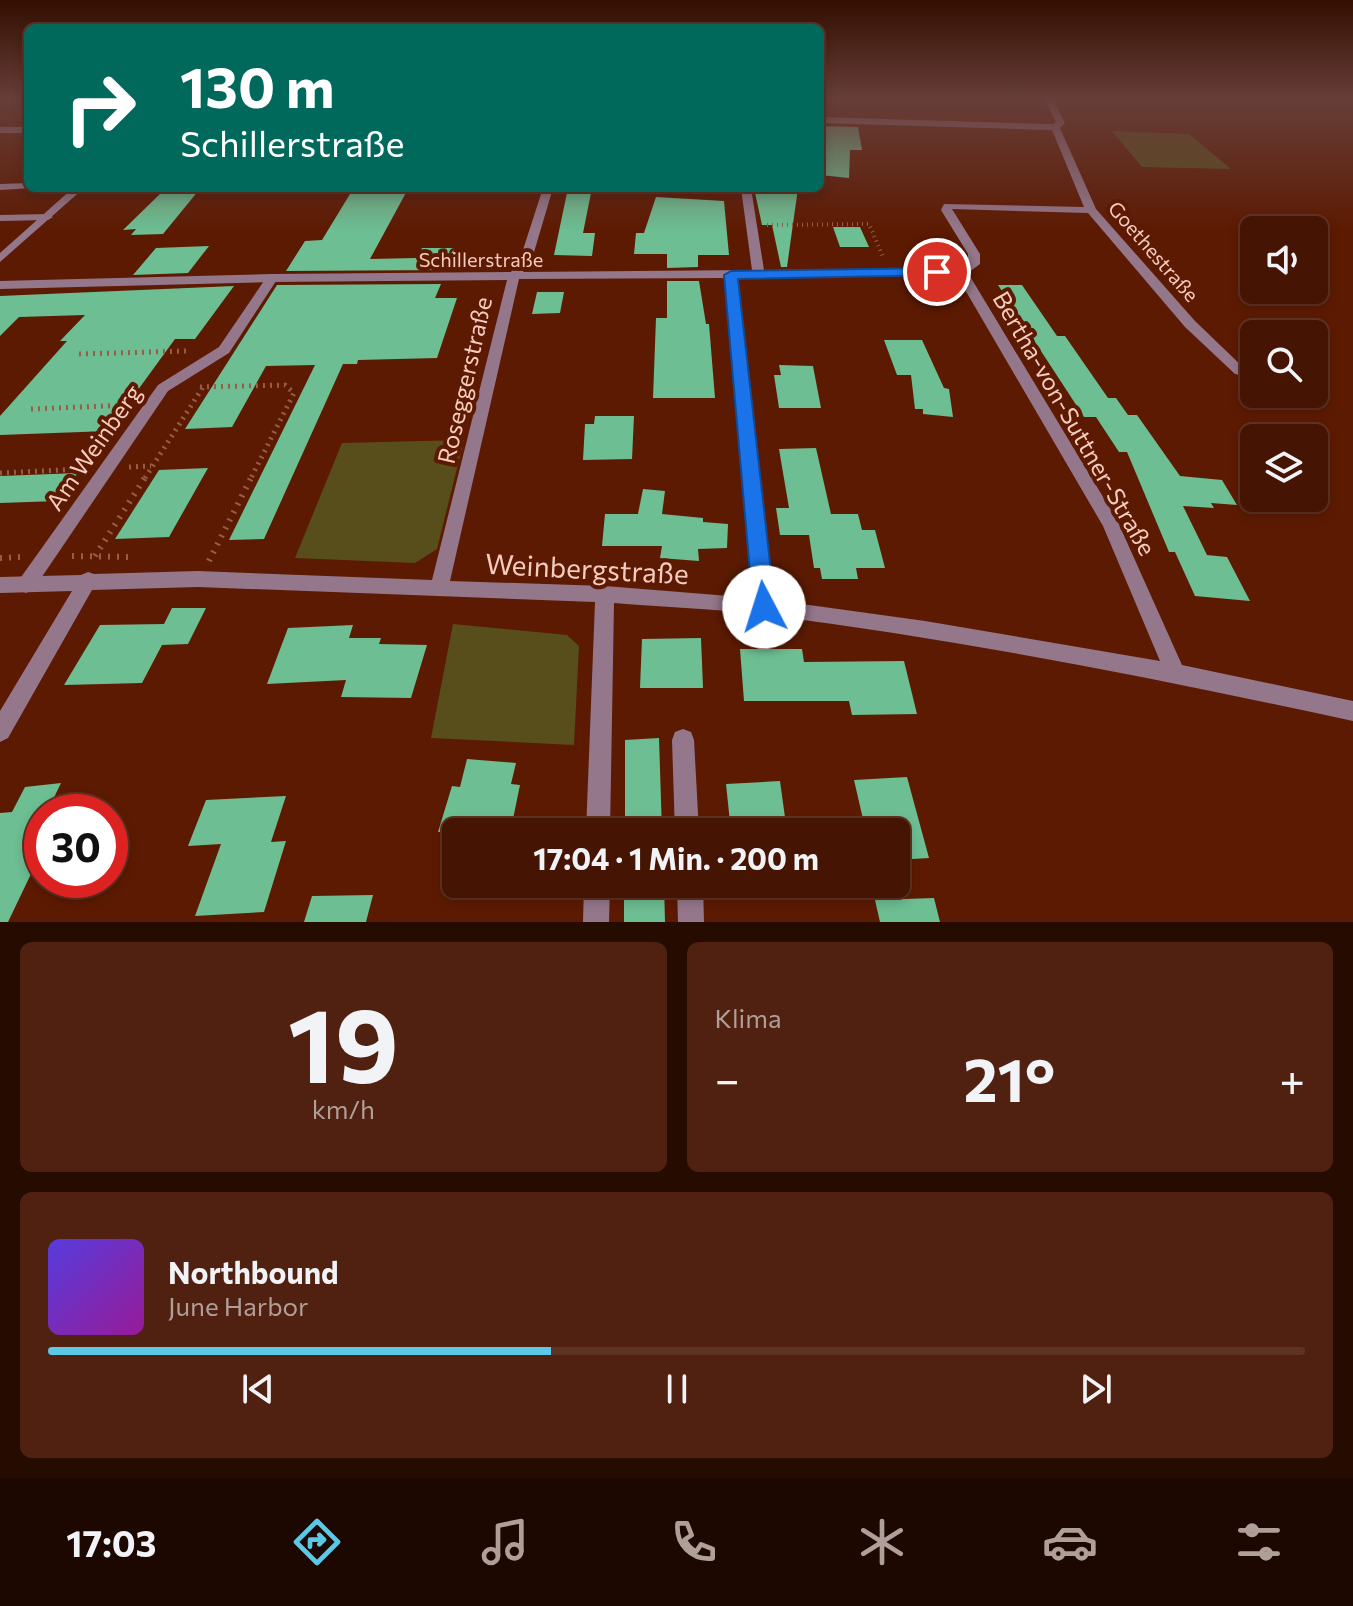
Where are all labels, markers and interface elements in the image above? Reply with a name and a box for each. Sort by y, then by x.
text: 130 m [180,51,335,120]
icon: right [48,56,152,160]
text: Schillerstraße [180,120,405,164]
street label: Goethestraße [1104,196,1204,306]
map controls [1240,216,1328,512]
button: sound [1240,216,1328,304]
pin [903,238,971,306]
street label: Schillerstraße [419,247,543,271]
icon: arrive [915,250,959,294]
street label: Bertha-von-Suttner-Straße [987,286,1163,560]
street label: Roseggerstraße [431,294,497,466]
button: search [1240,320,1328,408]
street label: Am Weinberg [39,379,147,515]
button: layers [1240,424,1328,512]
street label: Weinbergstraße [484,546,690,590]
position arrow [722,565,806,649]
speed limit sign: 30 [24,794,128,898]
text: 17:04 · 1 Min. · 200 m [533,839,819,876]
text: 19 [288,977,399,1104]
text: Klima [715,1002,782,1033]
text: 21° [963,1041,1055,1114]
text: − [715,1051,740,1105]
text: + [1279,1051,1305,1105]
text: km/h [312,1093,375,1124]
text: Northbound [168,1253,339,1290]
text: June Harbor [168,1290,308,1321]
icon: previous [236,1367,280,1411]
icon: pause [655,1367,699,1411]
icon: next [1074,1367,1118,1411]
icon: directions [289,1514,345,1570]
icon: music [477,1514,533,1570]
icon: phone [666,1514,722,1570]
icon: climate [854,1514,910,1570]
icon: car [1042,1514,1098,1570]
icon: filters [1231,1514,1287,1570]
text: 17:03 [66,1520,156,1564]

